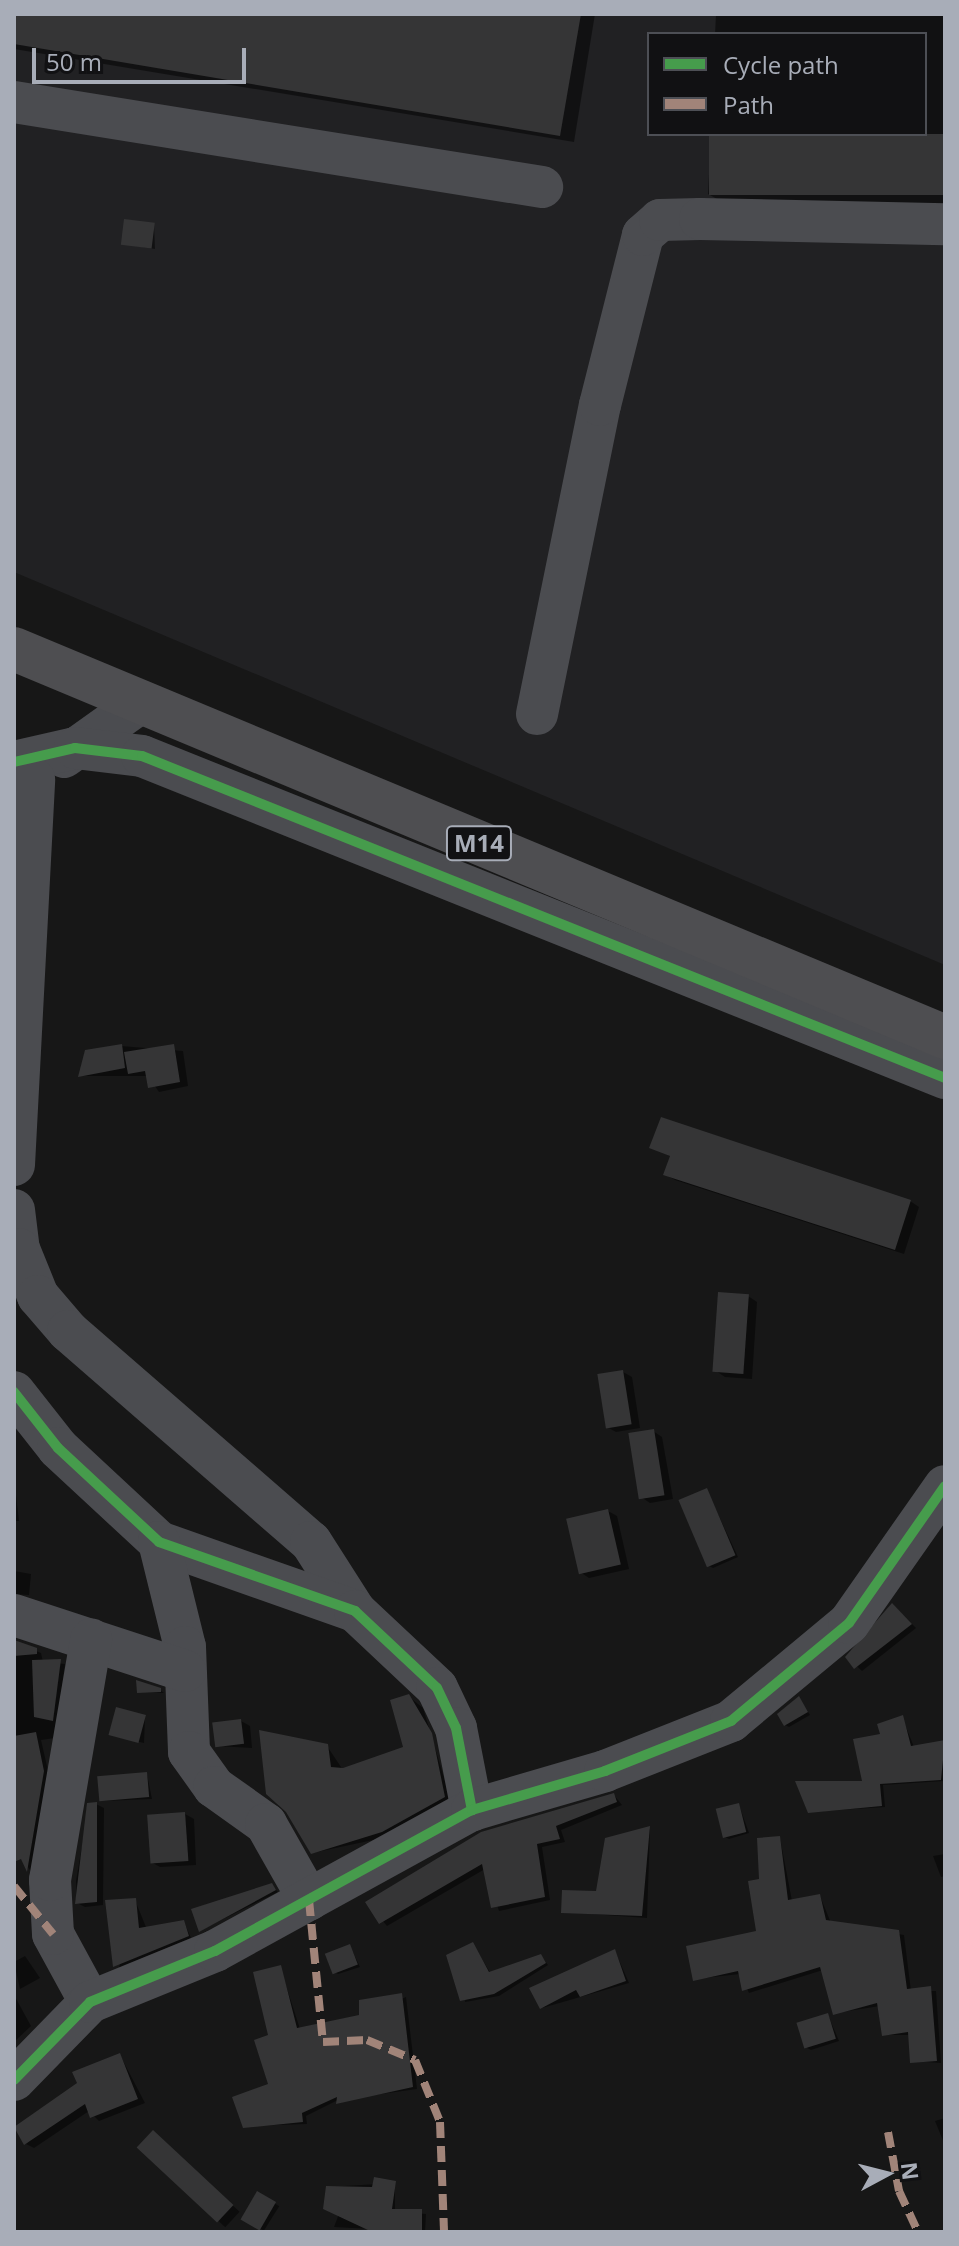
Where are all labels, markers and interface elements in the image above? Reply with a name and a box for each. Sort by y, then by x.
scale bar [36,32,250,82]
legend [647,32,927,136]
text: 50 m [46,45,102,78]
text: Cycle path [723,48,839,81]
text: Path [723,88,774,121]
road number: M14 [445,823,513,863]
north arrow [847,2134,927,2214]
text: N [895,2160,927,2182]

